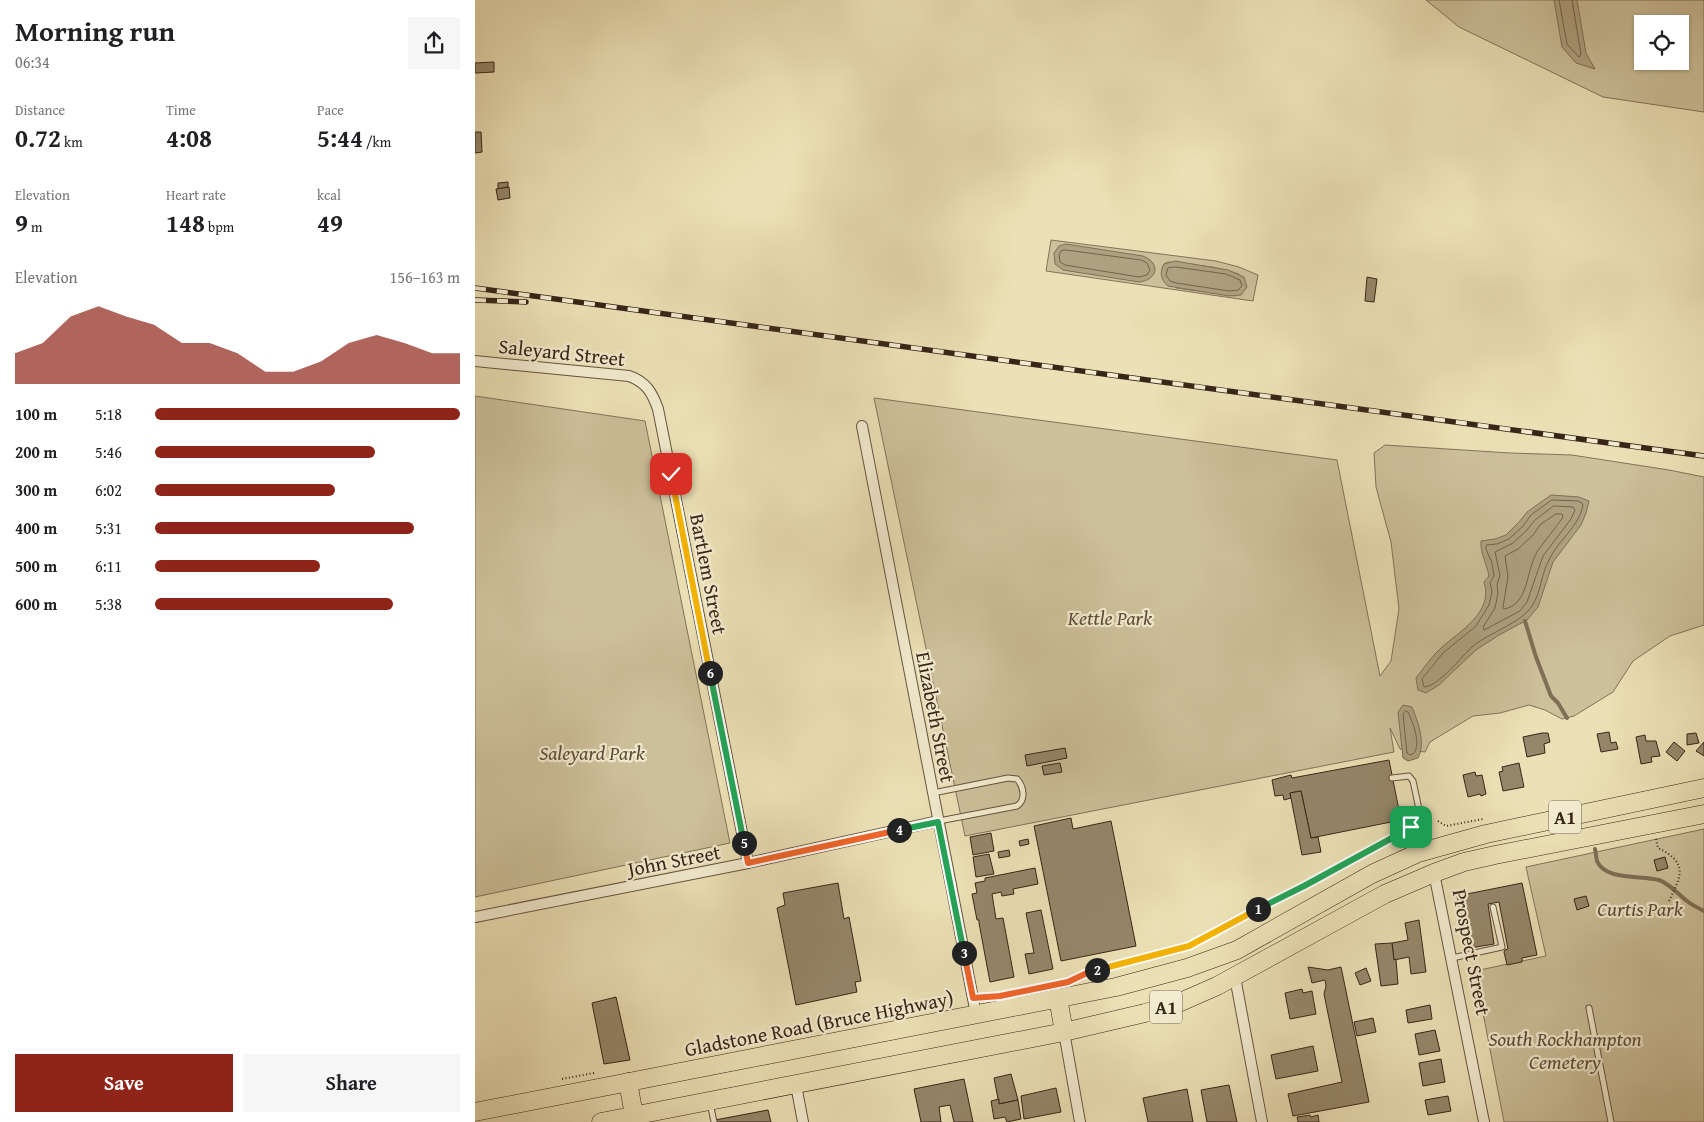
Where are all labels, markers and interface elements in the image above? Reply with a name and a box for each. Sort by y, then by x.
text: Morning run [15,10,175,51]
map controls [1634,15,1689,70]
button: locate [1634,15,1689,70]
button: share [408,17,460,69]
text: 06:34 [15,50,50,74]
text: Distance [15,100,65,120]
text: Time [166,100,196,120]
text: Pace [317,100,344,120]
text: 0.72 [15,120,61,156]
text: 4:08 [166,120,212,156]
text: 5:44 [317,120,363,156]
text: km [61,132,83,152]
text: /km [363,132,391,152]
text: Elevation [15,185,70,205]
text: Heart rate [166,185,226,205]
text: kcal [317,185,341,205]
text: 9 [15,205,28,241]
text: 148 [166,205,205,241]
text: 49 [317,205,343,241]
text: m [28,217,42,237]
text: bpm [205,217,234,237]
text: Elevation [15,265,78,289]
text: 156–163 m [390,265,460,289]
street label: Saleyard Street [497,331,627,373]
text: 100 m [15,402,57,426]
text: 5:18 [95,402,122,426]
text: 200 m [15,440,57,464]
text: 5:46 [95,440,122,464]
pin [650,453,692,495]
icon: check [657,460,685,488]
text: 300 m [15,478,57,502]
text: 6:02 [95,478,122,502]
street label: Bartlem Street [683,511,735,637]
text: 400 m [15,516,57,540]
text: 5:31 [95,516,122,540]
text: 500 m [15,554,57,578]
text: 6:11 [95,554,122,578]
text: 600 m [15,592,57,616]
text: 5:38 [95,592,122,616]
park label: Kettle Park [1067,603,1153,632]
street label: Elizabeth Street [909,649,963,785]
pin: 6 [697,660,723,686]
text: 6 [707,663,714,683]
park label: Saleyard Park [539,738,646,767]
road number: A1 [1549,800,1581,834]
pin [1390,806,1432,848]
icon: arrive [1397,813,1425,841]
pin: 4 [887,818,911,842]
text: 4 [896,820,903,840]
pin: 5 [731,830,757,856]
text: 5 [741,833,748,853]
street label: John Street [622,837,723,884]
street label: Prospect Street [1446,886,1498,1018]
park label: Curtis Park [1597,894,1684,923]
pin: 1 [1245,896,1271,922]
text: 1 [1255,899,1262,919]
pin: 3 [951,940,977,966]
text: 3 [961,943,968,963]
pin: 2 [1085,958,1109,982]
text: 2 [1094,960,1101,980]
street label: Gladstone Road (Bruce Highway) [682,983,956,1063]
road number: A1 [1150,990,1182,1024]
park label: South Rockhampton Cemetery [1488,1024,1642,1076]
button: Save [15,1054,233,1112]
button: Share [243,1054,460,1112]

